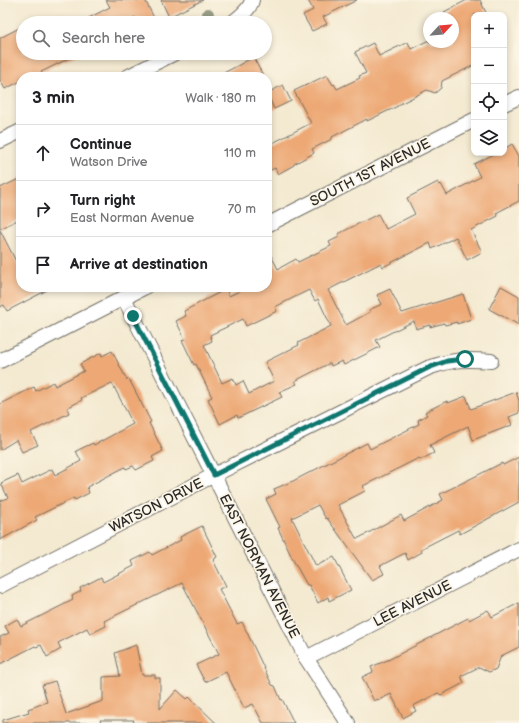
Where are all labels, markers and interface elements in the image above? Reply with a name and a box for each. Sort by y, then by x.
north arrow [423,12,459,48]
map controls [471,12,507,156]
button: + [471,12,507,48]
search box [16,16,272,60]
icon: search [30,27,52,49]
text: Search here [62,29,145,48]
button: − [471,48,507,84]
button: locate [471,84,507,120]
text: 3 min [32,88,75,108]
text: Walk · 180 m [185,90,256,106]
button: layers [471,120,507,156]
text: Continue [70,135,132,154]
street label: SOUTH 1ST AVENUE [307,135,433,210]
icon: ahead [32,142,54,164]
text: 110 m [224,145,256,161]
text: Watson Drive [70,154,148,170]
text: Turn right [70,191,135,210]
icon: right [32,198,54,220]
text: 70 m [228,201,256,217]
text: East Norman Avenue [70,210,194,226]
icon: arrive [32,254,54,276]
text: Arrive at destination [70,255,208,274]
route end [124,307,142,325]
route start [456,350,474,368]
street label: WATSON DRIVE [106,474,206,536]
street label: EAST NORMAN AVENUE [216,491,303,641]
street label: LEE AVENUE [370,576,454,630]

